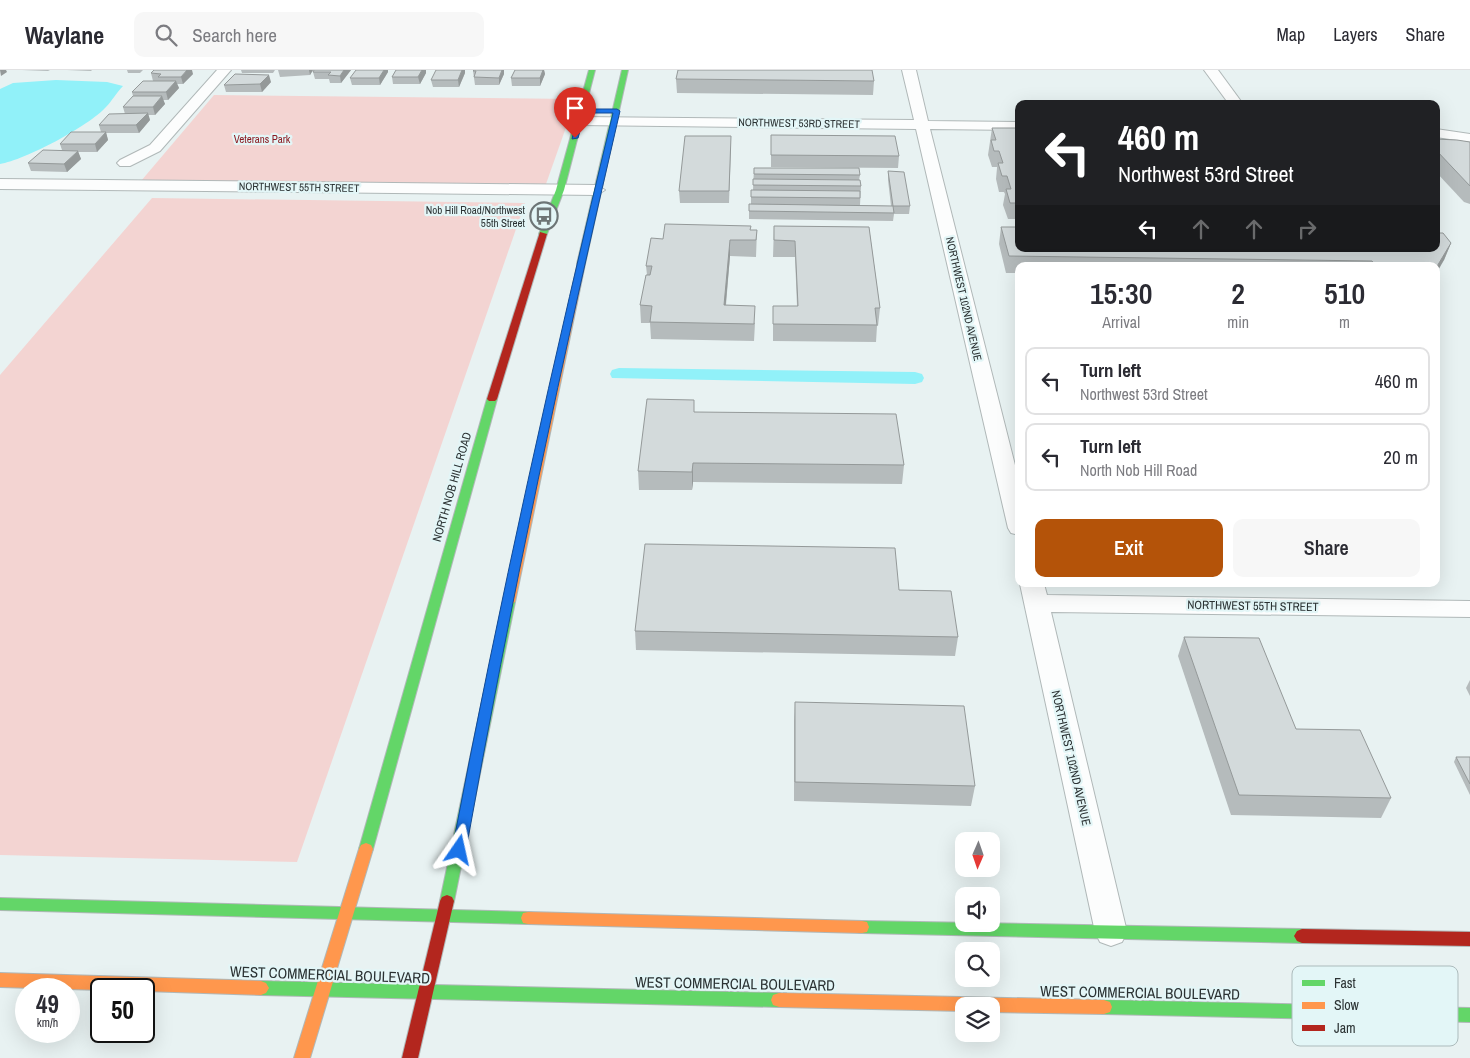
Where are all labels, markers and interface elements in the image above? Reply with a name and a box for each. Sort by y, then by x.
search box [134,12,484,57]
text: Waylane [25,19,104,51]
icon: search [152,21,180,49]
text: Search here [192,22,277,48]
text: Map [1277,22,1305,47]
text: Layers [1333,22,1378,47]
text: Share [1406,22,1445,47]
pin [554,87,596,138]
icon: arrive [561,94,589,122]
text: 460 m [1118,114,1199,161]
street label: NORTHWEST 53RD STREET [738,115,860,131]
icon: left [1035,120,1100,185]
park label: Veterans Park [234,132,291,146]
text: Northwest 53rd Street [1118,159,1293,189]
street label: NORTHWEST 55TH STREET [239,179,360,195]
bus stop icon: Nob Hill Road/Northwest 55th Street [529,201,559,231]
place label: Nob Hill Road/Northwest 55th Street [426,203,525,230]
icon: left [1134,215,1162,243]
icon: ahead [1187,215,1215,243]
icon: ahead [1240,215,1268,243]
icon: right [1293,215,1321,243]
street label: NORTHWEST 102ND AVENUE [943,236,985,362]
text: 15:30 [1090,273,1152,313]
text: 2 [1231,273,1245,313]
text: 510 [1324,273,1365,313]
text: Arrival [1102,311,1140,333]
text: min [1227,311,1249,333]
text: m [1339,311,1350,333]
text: Turn left [1080,357,1141,383]
icon: left [1037,367,1065,395]
text: 460 m [1375,368,1418,394]
text: Northwest 53rd Street [1080,383,1208,405]
street label: NORTH NOB HILL ROAD [429,430,475,544]
text: Turn left [1080,433,1141,459]
icon: left [1037,443,1065,471]
text: 20 m [1383,444,1418,470]
text: North Nob Hill Road [1080,459,1197,481]
button: Exit [1035,519,1223,577]
button: Share [1233,519,1420,577]
street label: NORTHWEST 55TH STREET [1187,597,1319,615]
street label: NORTHWEST 102ND AVENUE [1048,689,1094,827]
position arrow [432,823,484,875]
north arrow [955,832,1000,878]
map controls [955,832,1000,1042]
button: sound [955,887,1000,932]
button: search [955,942,1000,987]
street label: WEST COMMERCIAL BOULEVARD [230,961,430,988]
legend [1292,966,1458,1046]
street label: WEST COMMERCIAL BOULEVARD [635,971,835,996]
text: Fast [1334,974,1356,992]
speed limit sign: 50 [90,978,155,1043]
street label: WEST COMMERCIAL BOULEVARD [1040,980,1240,1005]
text: 49 [36,987,59,1021]
text: Slow [1334,996,1360,1014]
button: layers [955,997,1000,1042]
text: km/h [37,1015,58,1031]
text: Jam [1334,1019,1356,1037]

